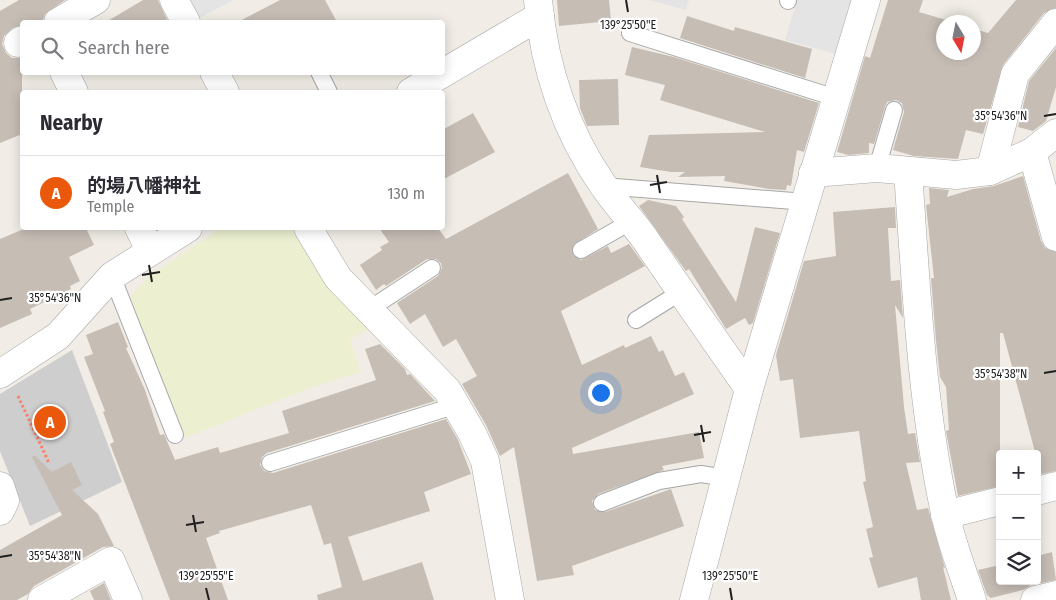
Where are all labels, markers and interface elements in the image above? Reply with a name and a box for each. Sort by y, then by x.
north arrow [936,15,981,60]
text: 139°25'50"E [600,18,656,32]
search box [20,20,445,75]
icon: search [38,34,66,62]
text: Search here [78,36,170,59]
text: 35°54'36"N [975,109,1027,123]
text: Nearby [40,110,102,136]
text: 的場八幡神社 [87,174,201,197]
text: A [52,184,60,203]
text: 130 m [387,184,425,203]
text: Temple [87,197,134,216]
text: 35°54'36"N [29,291,81,305]
text: 35°54'38"N [975,367,1027,381]
your location [588,380,614,406]
pin: A [34,403,66,441]
map controls [996,450,1041,585]
button: + [996,450,1041,495]
button: − [996,495,1041,540]
button: layers [996,540,1041,585]
text: 35°54'38"N [29,549,81,563]
text: 139°25'55"E [178,569,234,583]
text: 139°25'50"E [702,569,758,583]

